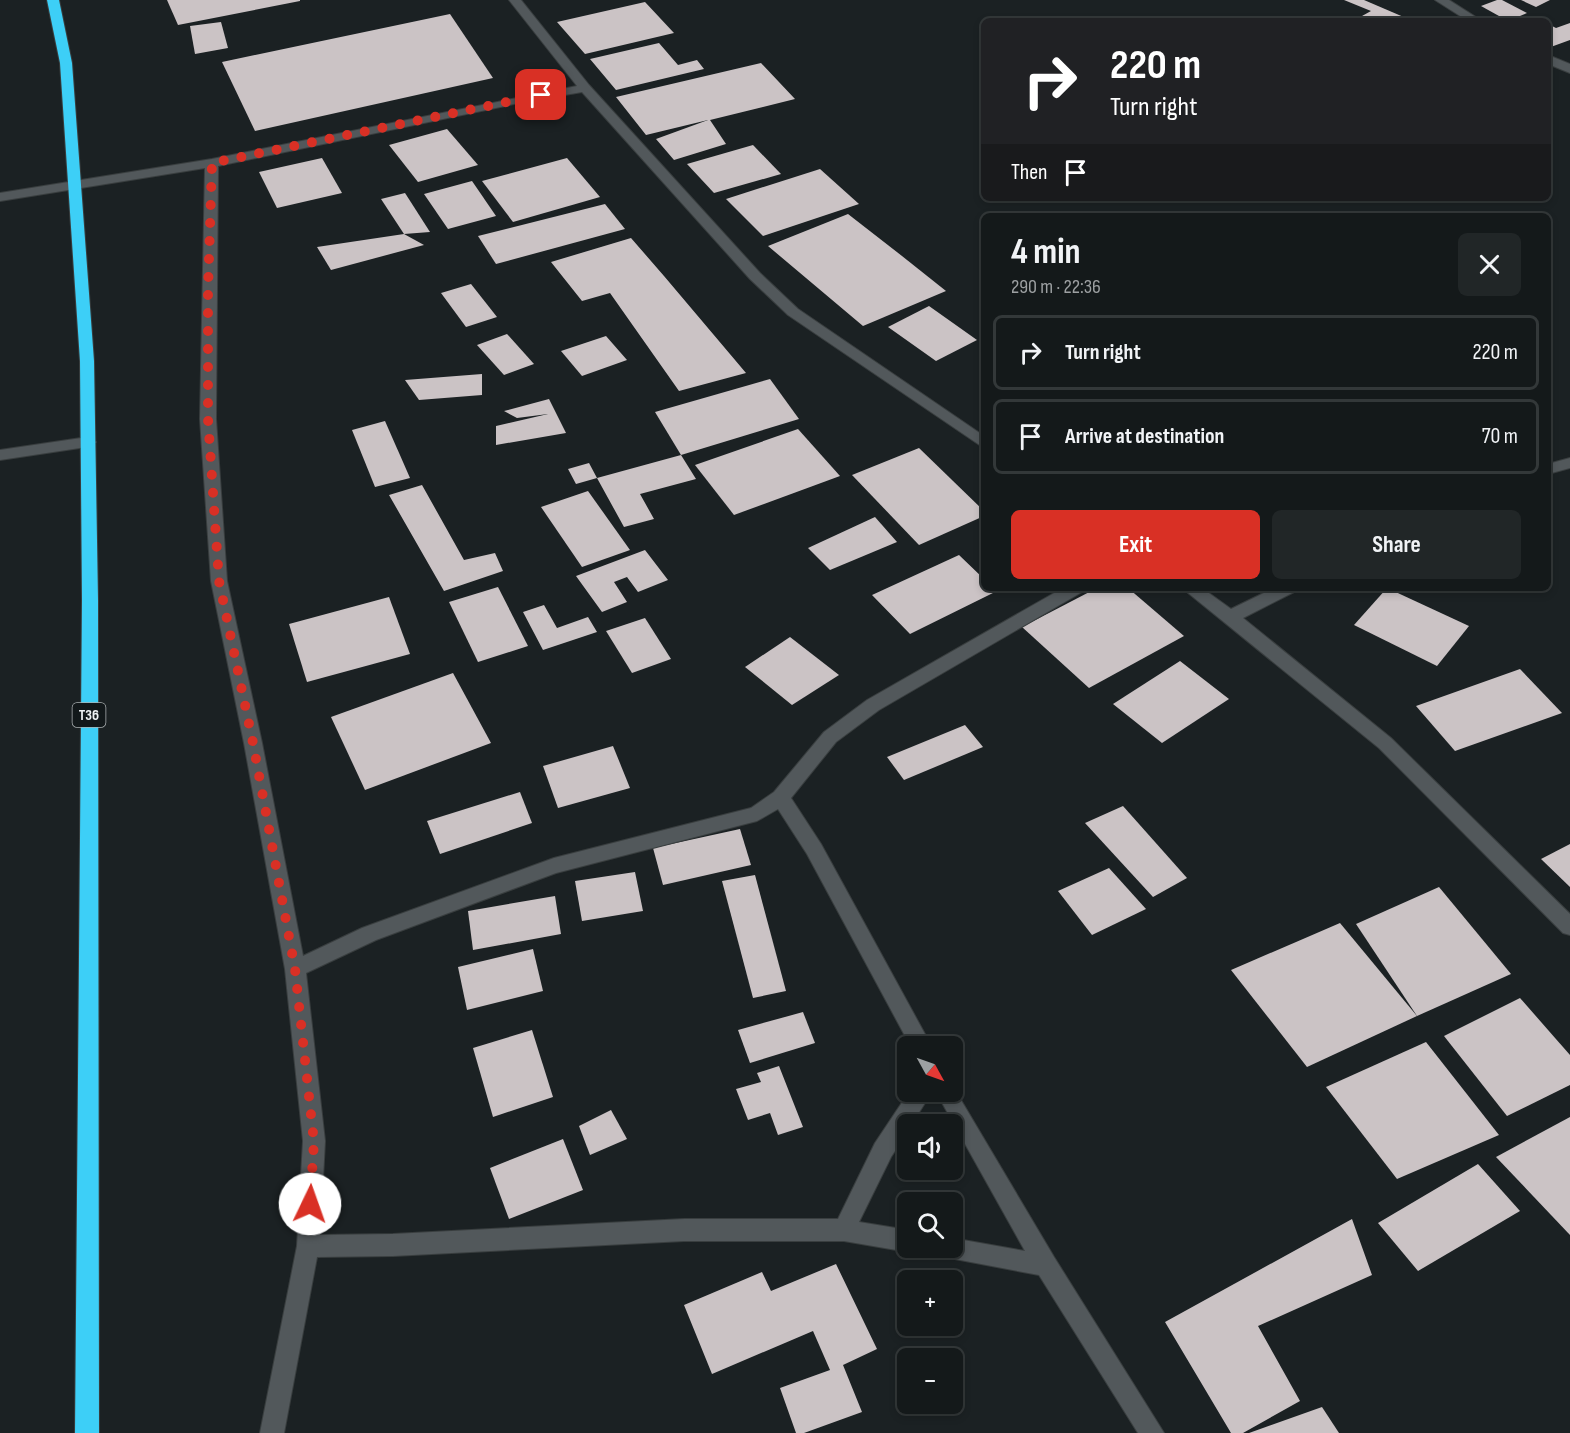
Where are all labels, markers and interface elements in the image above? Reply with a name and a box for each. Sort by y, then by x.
text: 220 m [1110,40,1201,91]
icon: right [1011,42,1089,120]
pin [515,69,566,120]
icon: arrive [524,78,557,111]
text: Turn right [1110,91,1197,123]
icon: arrive [1059,156,1092,189]
text: Then [1011,159,1047,186]
text: 4 min [1011,231,1081,274]
button: close [1458,233,1521,296]
text: 290 m · 22:36 [1011,275,1101,299]
icon: right [1014,336,1047,369]
text: Turn right [1065,339,1141,366]
text: 220 m [1472,339,1518,366]
icon: arrive [1014,420,1047,453]
text: Arrive at destination [1065,423,1224,450]
text: 70 m [1482,423,1518,450]
button: Exit [1011,510,1260,579]
button: Share [1272,510,1521,579]
road number: T36 [72,703,106,727]
north arrow [897,1036,963,1102]
map controls [897,1036,963,1414]
button: sound [897,1114,963,1180]
position arrow [278,1172,342,1236]
button: search [897,1192,963,1258]
button: + [897,1270,963,1336]
button: − [897,1348,963,1414]

